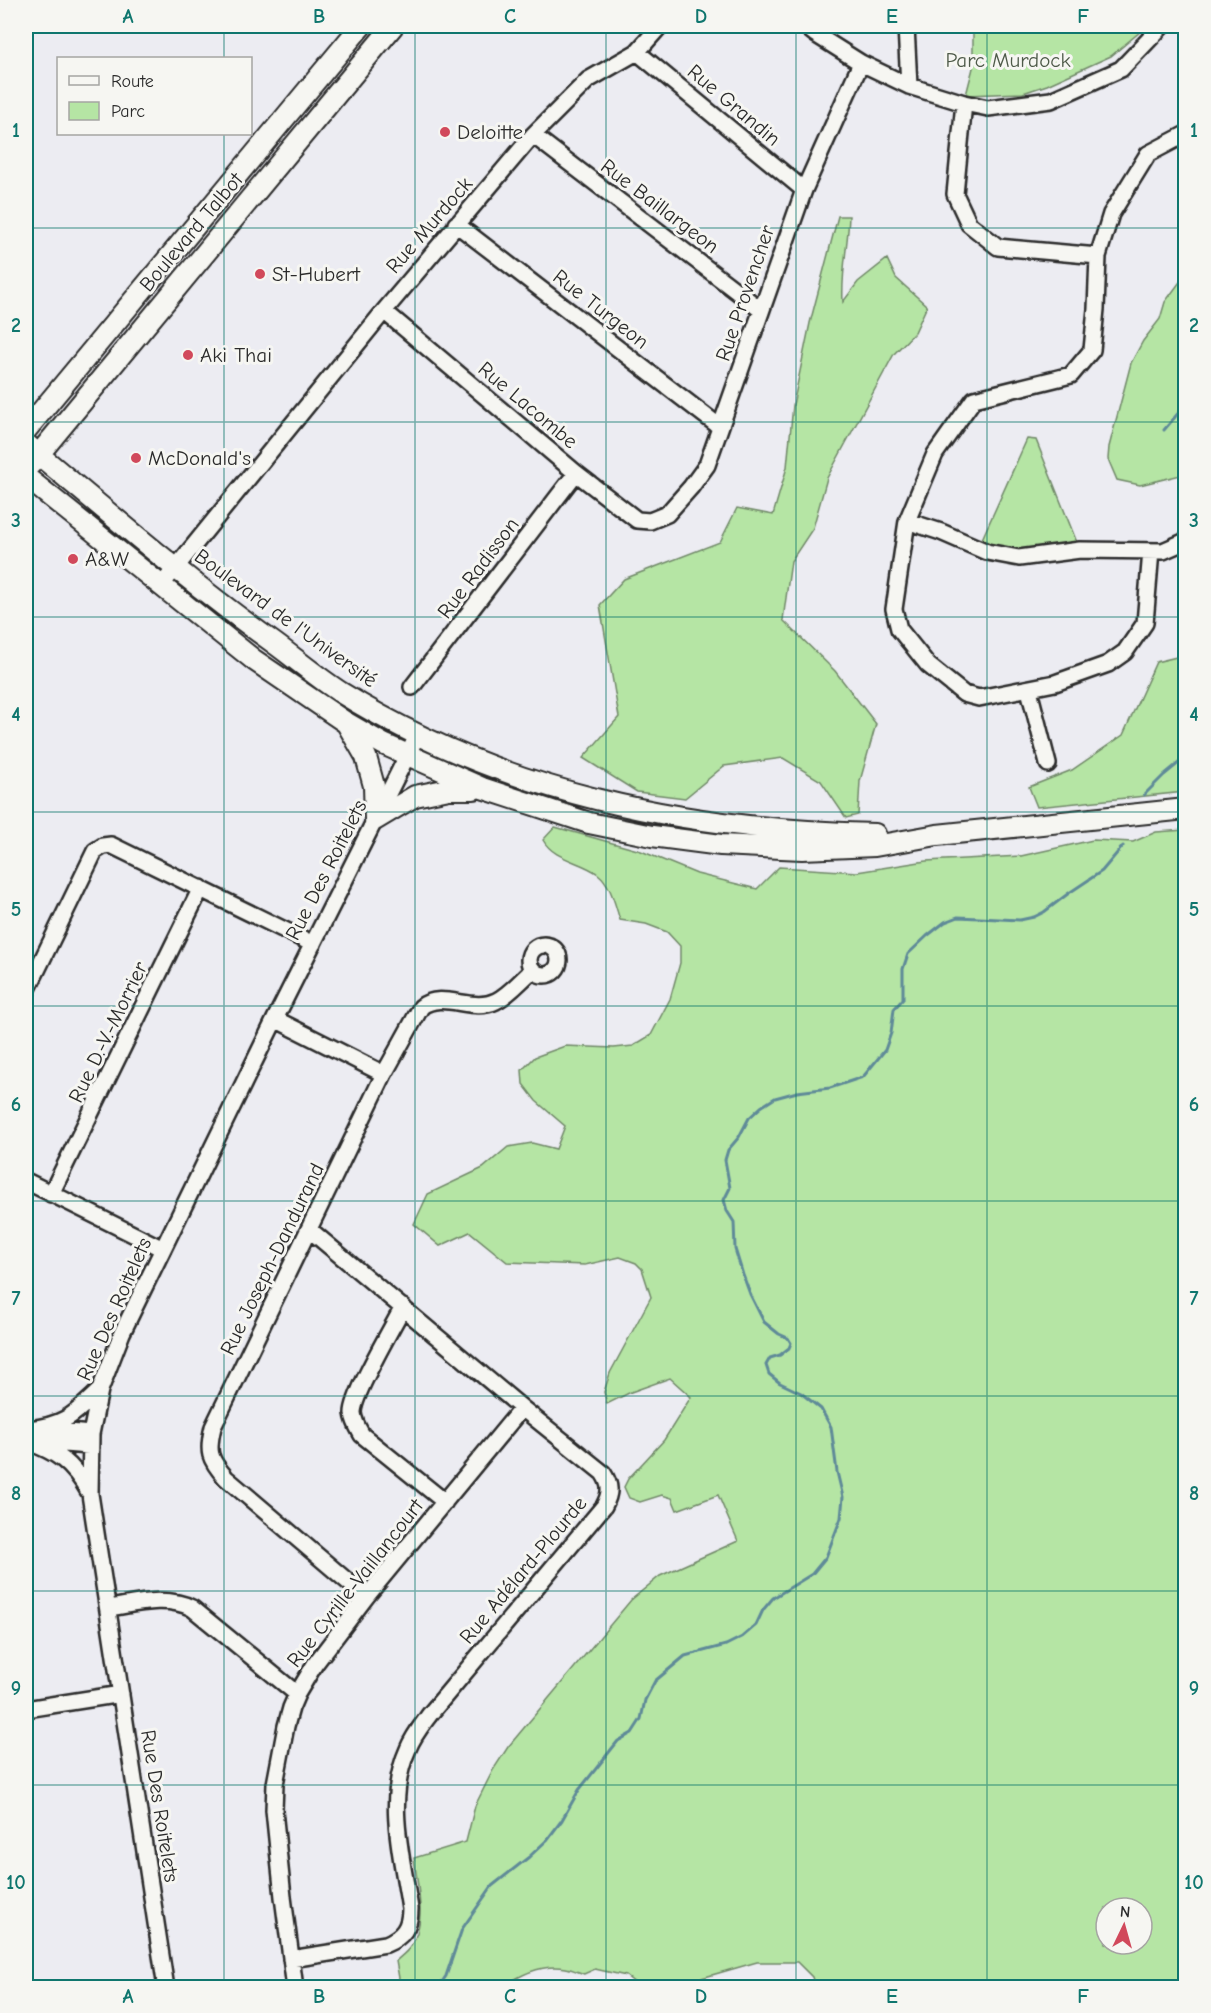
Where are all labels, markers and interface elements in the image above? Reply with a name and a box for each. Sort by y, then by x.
text: A [122,5,134,28]
text: B [313,5,325,28]
text: C [504,5,516,28]
text: D [695,5,707,28]
text: E [886,5,898,28]
text: F [1077,5,1089,28]
park label: Parc Murdock [945,48,1071,72]
legend [57,57,252,135]
street label: Rue Grandin [683,59,785,151]
text: Route [111,71,154,92]
text: Parc [111,101,145,122]
text: 1 [12,119,20,142]
text: 1 [1190,119,1198,142]
place label: Deloitte [457,120,523,144]
marker: Deloitte [438,125,452,139]
street label: Rue Baillargeon [596,154,724,258]
street label: Boulevard Talbot [134,167,248,296]
street label: Rue Murdock [381,172,477,278]
street label: Rue Provencher [711,221,780,364]
place label: St-Hubert [272,262,361,286]
street label: Rue Turgeon [548,264,654,354]
marker: St-Hubert [253,267,267,281]
text: 2 [11,314,21,337]
text: 2 [1189,314,1199,337]
place label: Aki Thai [200,343,272,367]
marker: Aki Thai [181,348,195,362]
street label: Rue Lacombe [474,357,582,453]
place label: McDonald's [148,446,251,470]
marker: McDonald's [129,451,143,465]
text: 3 [11,509,21,532]
text: 3 [1189,509,1199,532]
street label: Rue Radisson [432,513,524,623]
street label: Boulevard de l'Université [190,544,382,692]
place label: A&W [85,547,130,571]
marker: A&W [66,552,80,566]
text: 4 [11,703,21,726]
text: 4 [1189,703,1199,726]
street label: Rue Des Roitelets [280,796,372,944]
text: 5 [11,898,21,921]
text: 5 [1189,898,1199,921]
street label: Rue D.-V.-Morrier [64,957,153,1106]
text: 6 [11,1093,21,1116]
text: 6 [1189,1093,1199,1116]
street label: Rue Joseph-Dandurand [215,1159,329,1359]
street label: Rue Des Roitelets [72,1234,156,1384]
text: 7 [12,1287,21,1310]
text: 7 [1190,1287,1199,1310]
text: 8 [11,1482,21,1505]
text: 8 [1189,1482,1199,1505]
street label: Rue Adélard-Plourde [454,1491,592,1649]
street label: Rue Cyrille-Vaillancourt [282,1493,429,1672]
text: 9 [11,1677,21,1700]
text: 9 [1189,1677,1199,1700]
street label: Rue Des Roitelets [136,1728,184,1884]
text: 10 [6,1871,26,1894]
text: 10 [1184,1871,1204,1894]
north arrow [1094,1896,1154,1956]
text: N [1119,1903,1131,1921]
text: A [122,1985,134,2008]
text: B [313,1985,325,2008]
text: C [504,1985,516,2008]
text: D [695,1985,707,2008]
text: E [886,1985,898,2008]
text: F [1077,1985,1089,2008]

